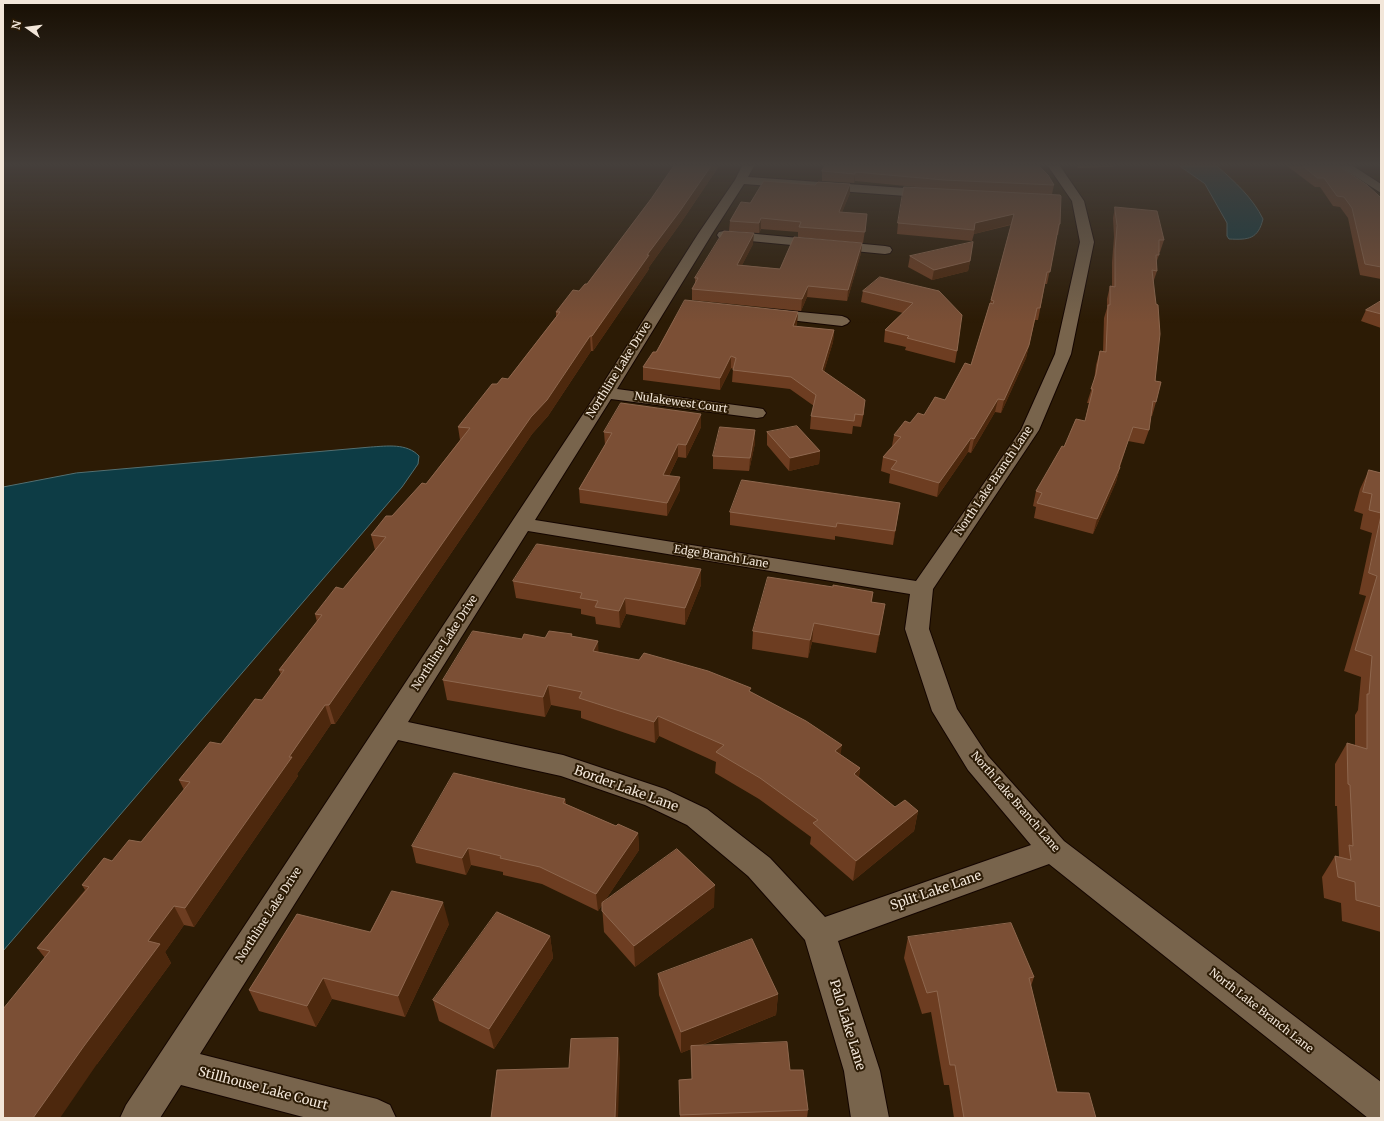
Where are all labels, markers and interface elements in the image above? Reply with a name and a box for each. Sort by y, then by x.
north arrow [8,8,48,48]
text: N [9,19,24,31]
street label: Northline Lake Drive [584,320,654,420]
street label: Nulakewest Court [634,390,728,416]
street label: North Lake Branch Lane [953,424,1035,538]
street label: Edge Branch Lane [673,543,769,571]
street label: Northline Lake Drive [409,593,481,693]
street label: North Lake Branch Lane [968,749,1062,855]
street label: Border Lake Lane [572,763,680,815]
street label: Northline Lake Drive [233,865,305,965]
street label: Split Lake Lane [888,868,984,914]
street label: North Lake Branch Lane [1206,966,1316,1056]
street label: Palo Lake Lane [826,978,868,1072]
street label: Stillhouse Lake Court [196,1064,330,1114]

